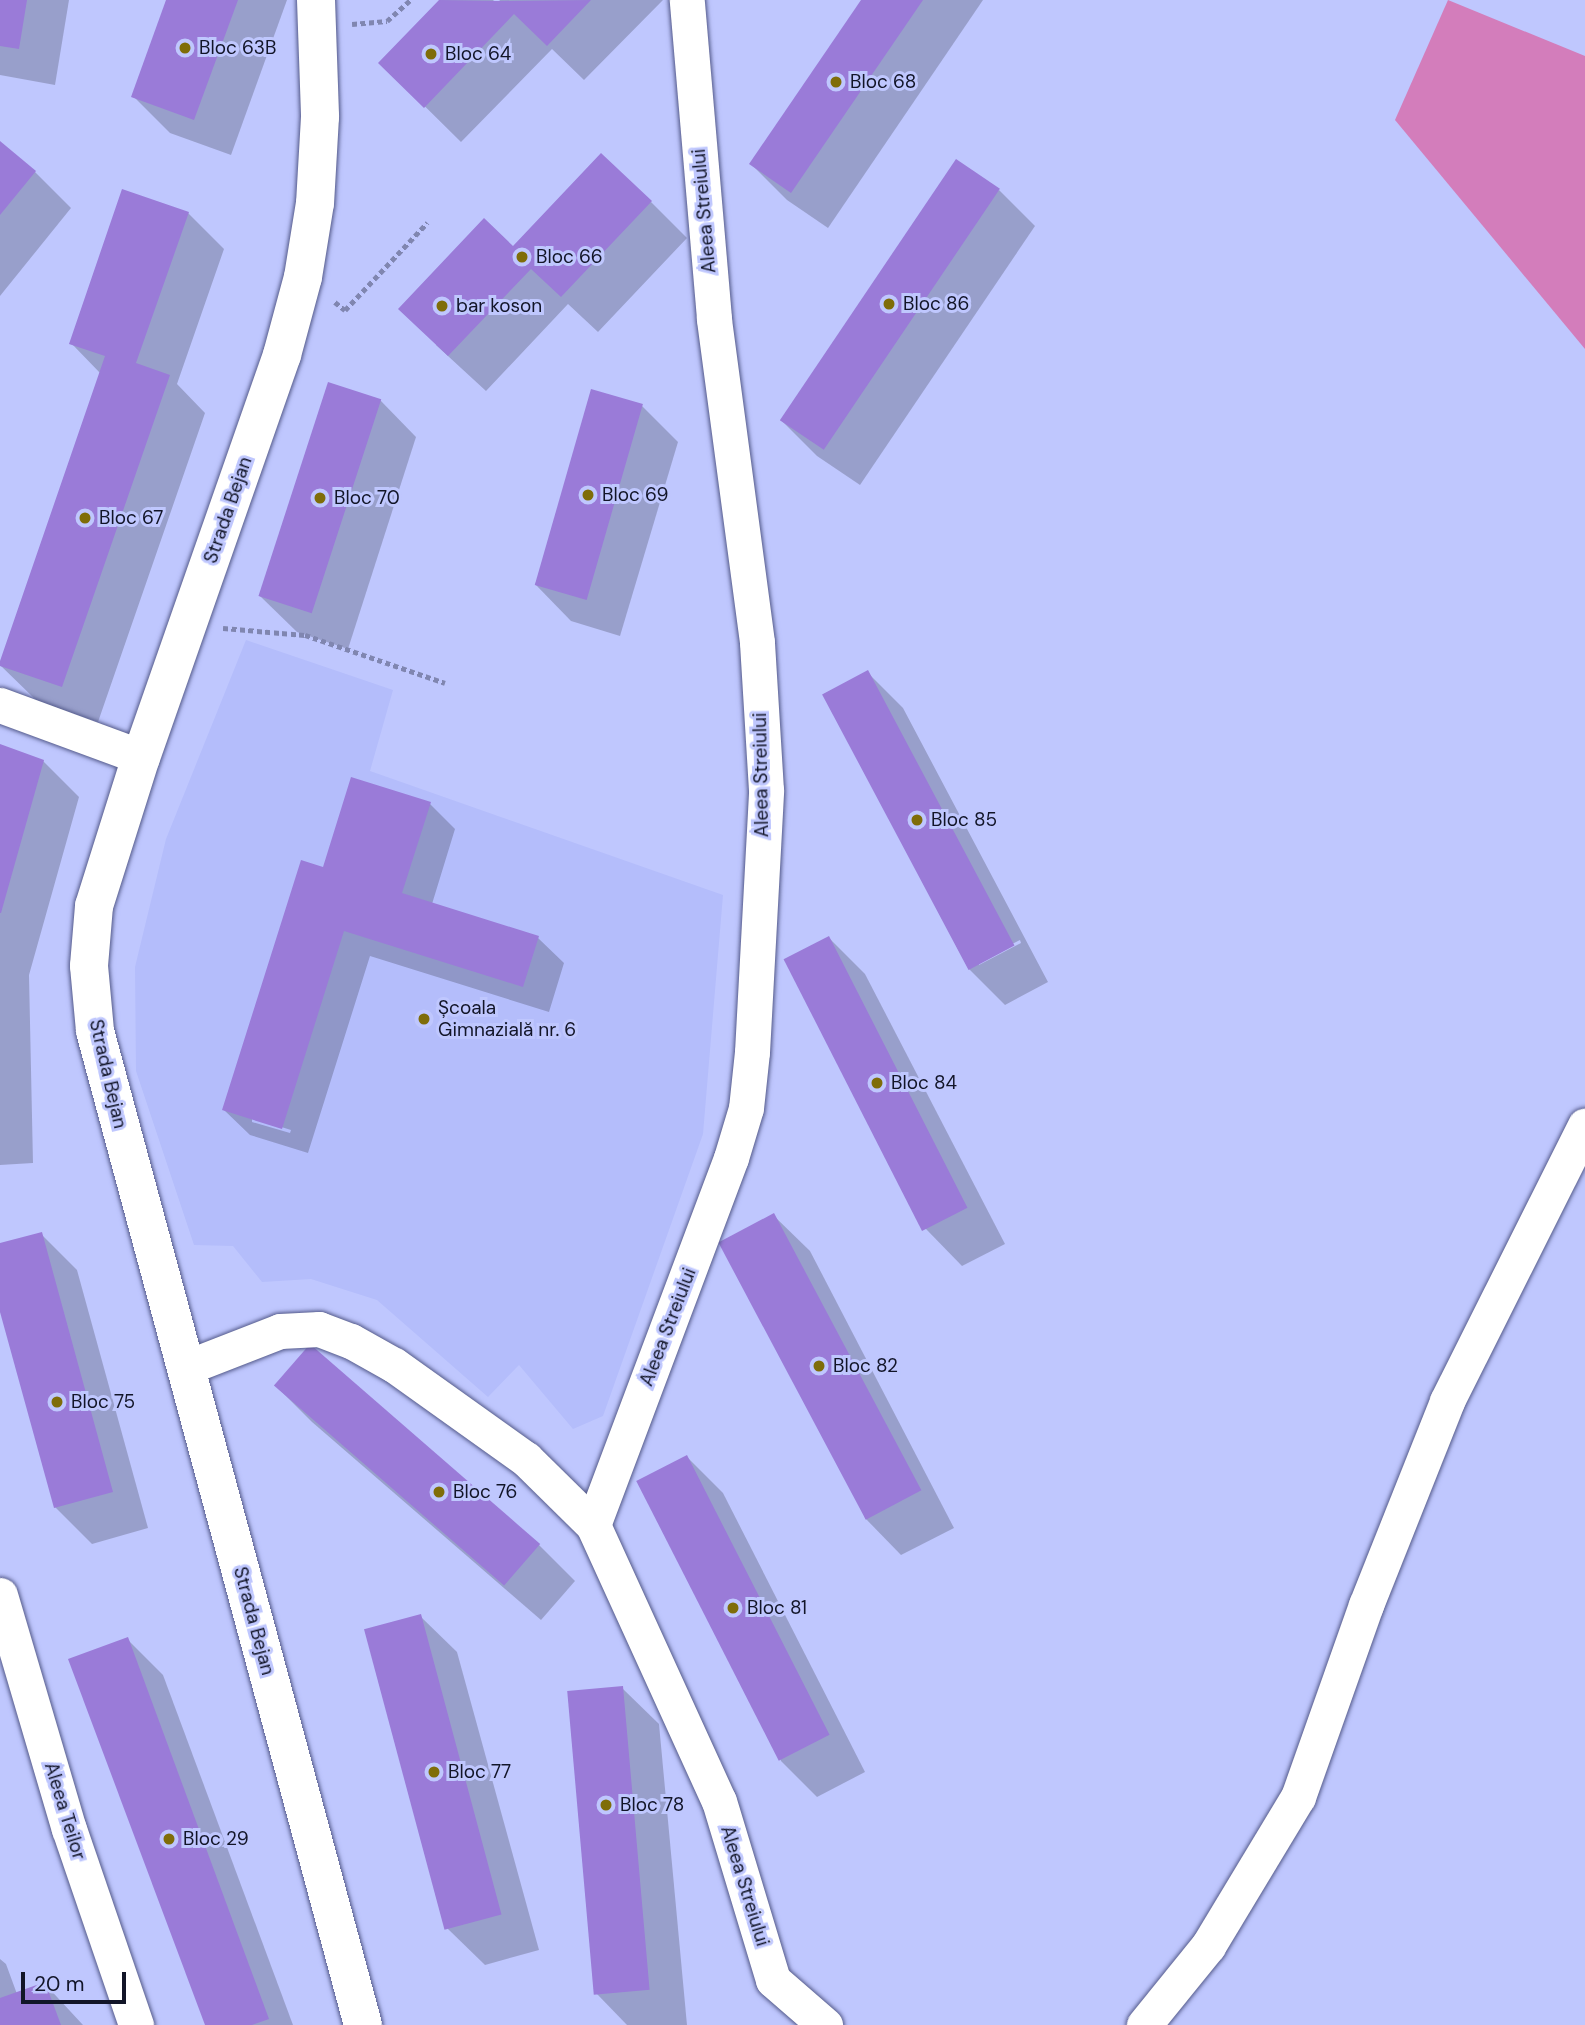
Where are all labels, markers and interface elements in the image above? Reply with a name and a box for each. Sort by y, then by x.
place label: Bloc 63B [199,37,277,59]
marker: Bloc 63B [177,40,193,56]
place label: Bloc 64 [445,43,511,65]
marker: Bloc 64 [423,46,439,62]
place label: Bloc 68 [850,71,916,93]
marker: Bloc 68 [828,74,844,90]
street label: Aleea Streiului [687,148,721,274]
place label: Bloc 66 [536,246,603,268]
marker: Bloc 66 [514,249,530,265]
place label: Bloc 86 [903,293,969,315]
place label: bar koson [456,295,542,317]
marker: Bloc 86 [881,296,897,312]
marker: bar koson [434,298,450,314]
street label: Strada Bejan [199,454,257,566]
place label: Bloc 69 [602,484,668,506]
place label: Bloc 70 [334,487,400,509]
marker: Bloc 69 [580,487,596,503]
marker: Bloc 70 [312,490,328,506]
place label: Bloc 67 [99,507,163,529]
marker: Bloc 67 [77,510,93,526]
street label: Aleea Streiului [749,712,773,838]
place label: Bloc 85 [931,809,997,831]
marker: Bloc 85 [909,812,925,828]
place label: Școala Gimnazială nr. 6 [438,997,576,1041]
marker: Școala Gimnazială nr. 6 [416,1011,432,1027]
street label: Strada Bejan [84,1017,132,1131]
place label: Bloc 84 [891,1072,957,1094]
marker: Bloc 84 [869,1075,885,1091]
street label: Aleea Streiului [635,1265,701,1389]
place label: Bloc 82 [833,1355,898,1377]
marker: Bloc 82 [811,1358,827,1374]
place label: Bloc 75 [71,1391,135,1413]
marker: Bloc 75 [49,1394,65,1410]
place label: Bloc 76 [453,1481,517,1503]
marker: Bloc 76 [431,1484,447,1500]
street label: Strada Bejan [229,1564,279,1678]
place label: Bloc 81 [747,1597,807,1619]
marker: Bloc 81 [725,1600,741,1616]
street label: Aleea Teilor [39,1760,91,1862]
place label: Bloc 77 [448,1761,511,1783]
marker: Bloc 77 [426,1764,442,1780]
place label: Bloc 78 [620,1794,684,1816]
marker: Bloc 78 [598,1797,614,1813]
street label: Aleea Streiului [716,1823,774,1949]
place label: Bloc 29 [183,1828,249,1850]
marker: Bloc 29 [161,1831,177,1847]
scale bar [24,1958,130,2002]
text: 20 m [34,1970,85,1998]

